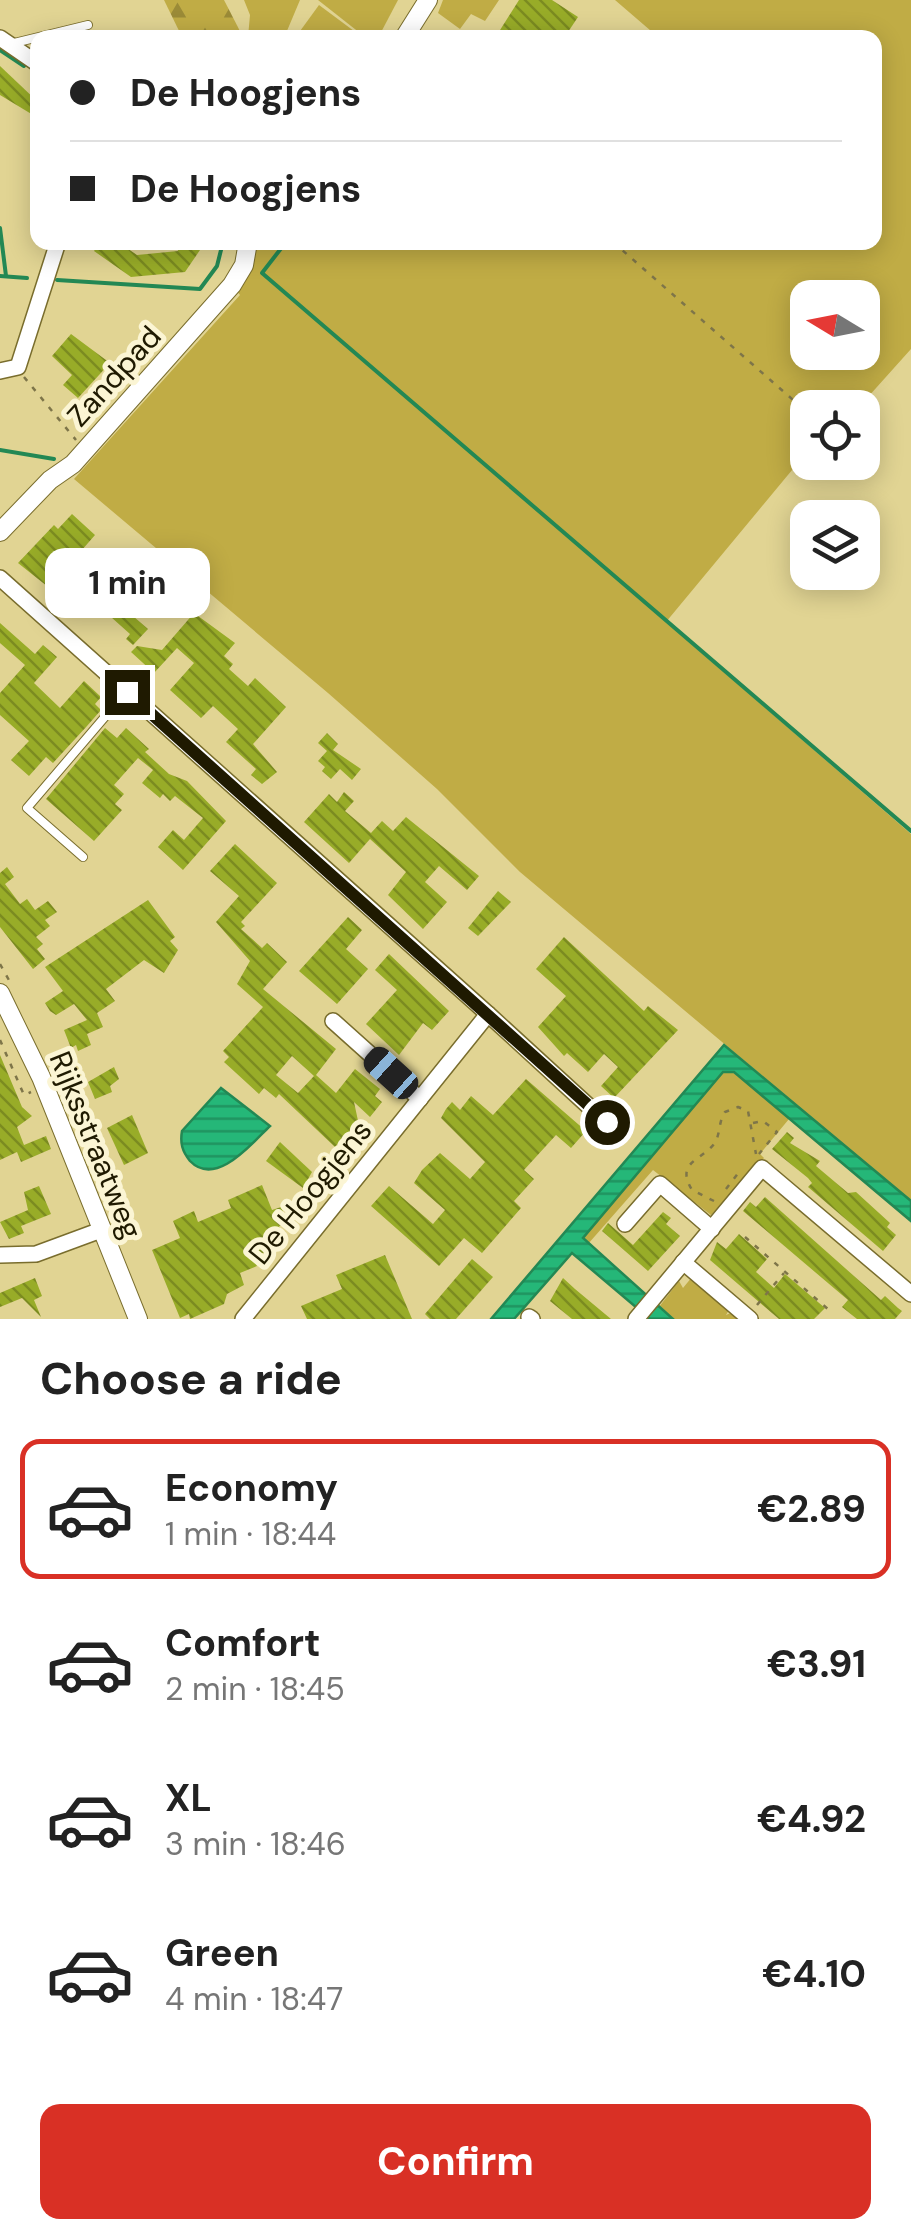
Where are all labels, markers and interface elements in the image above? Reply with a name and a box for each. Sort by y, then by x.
text: De Hoogjens [130,68,361,118]
text: De Hoogjens [130,164,361,214]
north arrow [790,280,880,370]
map controls [790,280,880,590]
street label: Zandpad [59,317,169,435]
button: locate [790,390,880,480]
button: layers [790,500,880,590]
callout: 1 min [44,547,210,617]
text: 1 min [89,562,166,604]
route end [105,670,150,715]
car [359,1042,423,1104]
street label: Rijksstraatweg [41,1045,151,1245]
route start [585,1100,630,1145]
street label: De Hoogjens [240,1112,380,1272]
text: Choose a ride [40,1349,342,1408]
text: Economy [165,1463,338,1513]
icon: car [45,1464,135,1554]
text: €2.89 [757,1484,866,1534]
text: 1 min · 18:44 [165,1513,336,1555]
text: Comfort [165,1618,321,1668]
icon: car [45,1619,135,1709]
text: €3.91 [767,1639,866,1689]
text: 2 min · 18:45 [165,1668,345,1710]
text: XL [165,1773,212,1823]
icon: car [45,1774,135,1864]
text: €4.92 [757,1794,866,1844]
text: 3 min · 18:46 [165,1823,346,1865]
text: Green [165,1928,279,1978]
icon: car [45,1929,135,2019]
text: €4.10 [762,1949,866,1999]
text: 4 min · 18:47 [165,1978,343,2020]
button: Confirm [40,2104,871,2219]

